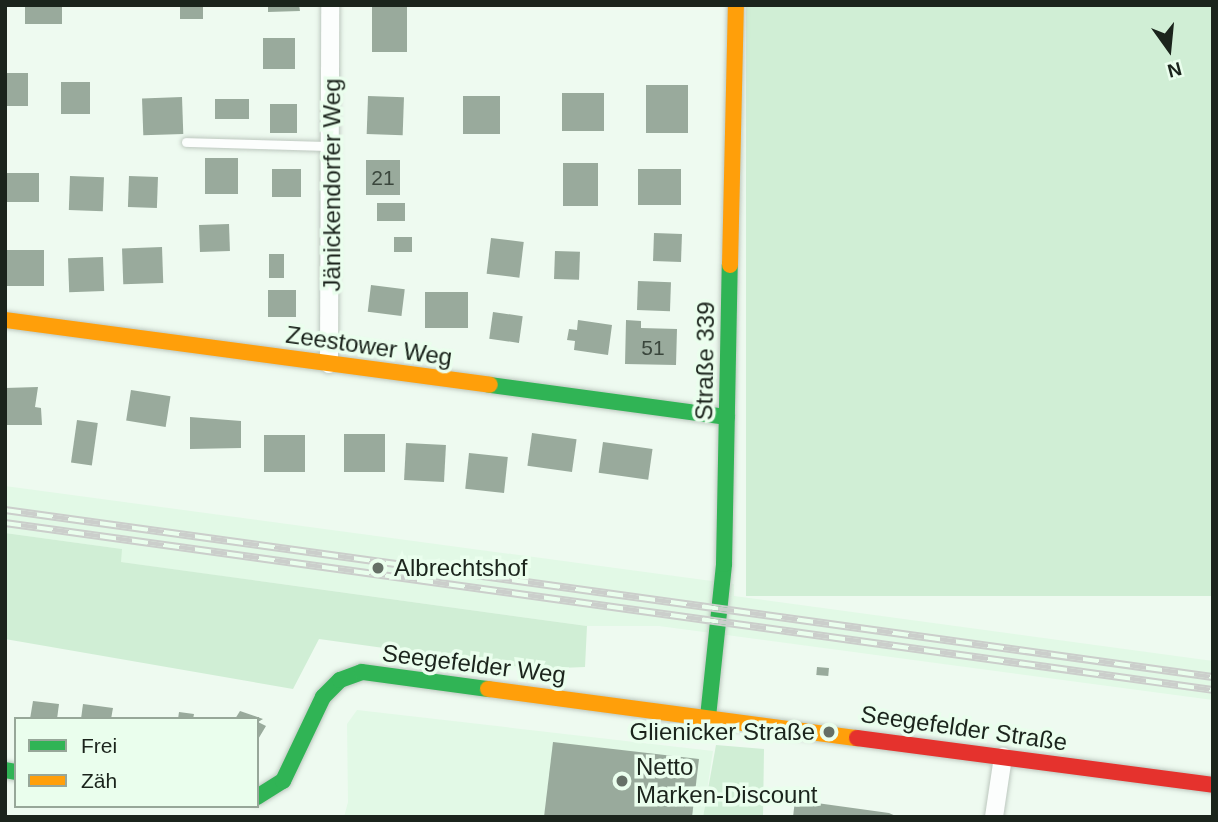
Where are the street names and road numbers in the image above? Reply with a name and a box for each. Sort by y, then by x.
street label: Jänickendorfer Weg [318,78,346,292]
street label: Straße 339 [690,301,720,421]
street label: Zeestower Weg [284,320,454,372]
street label: Seegefelder Weg [380,638,568,690]
street label: Seegefelder Straße [859,699,1069,757]

